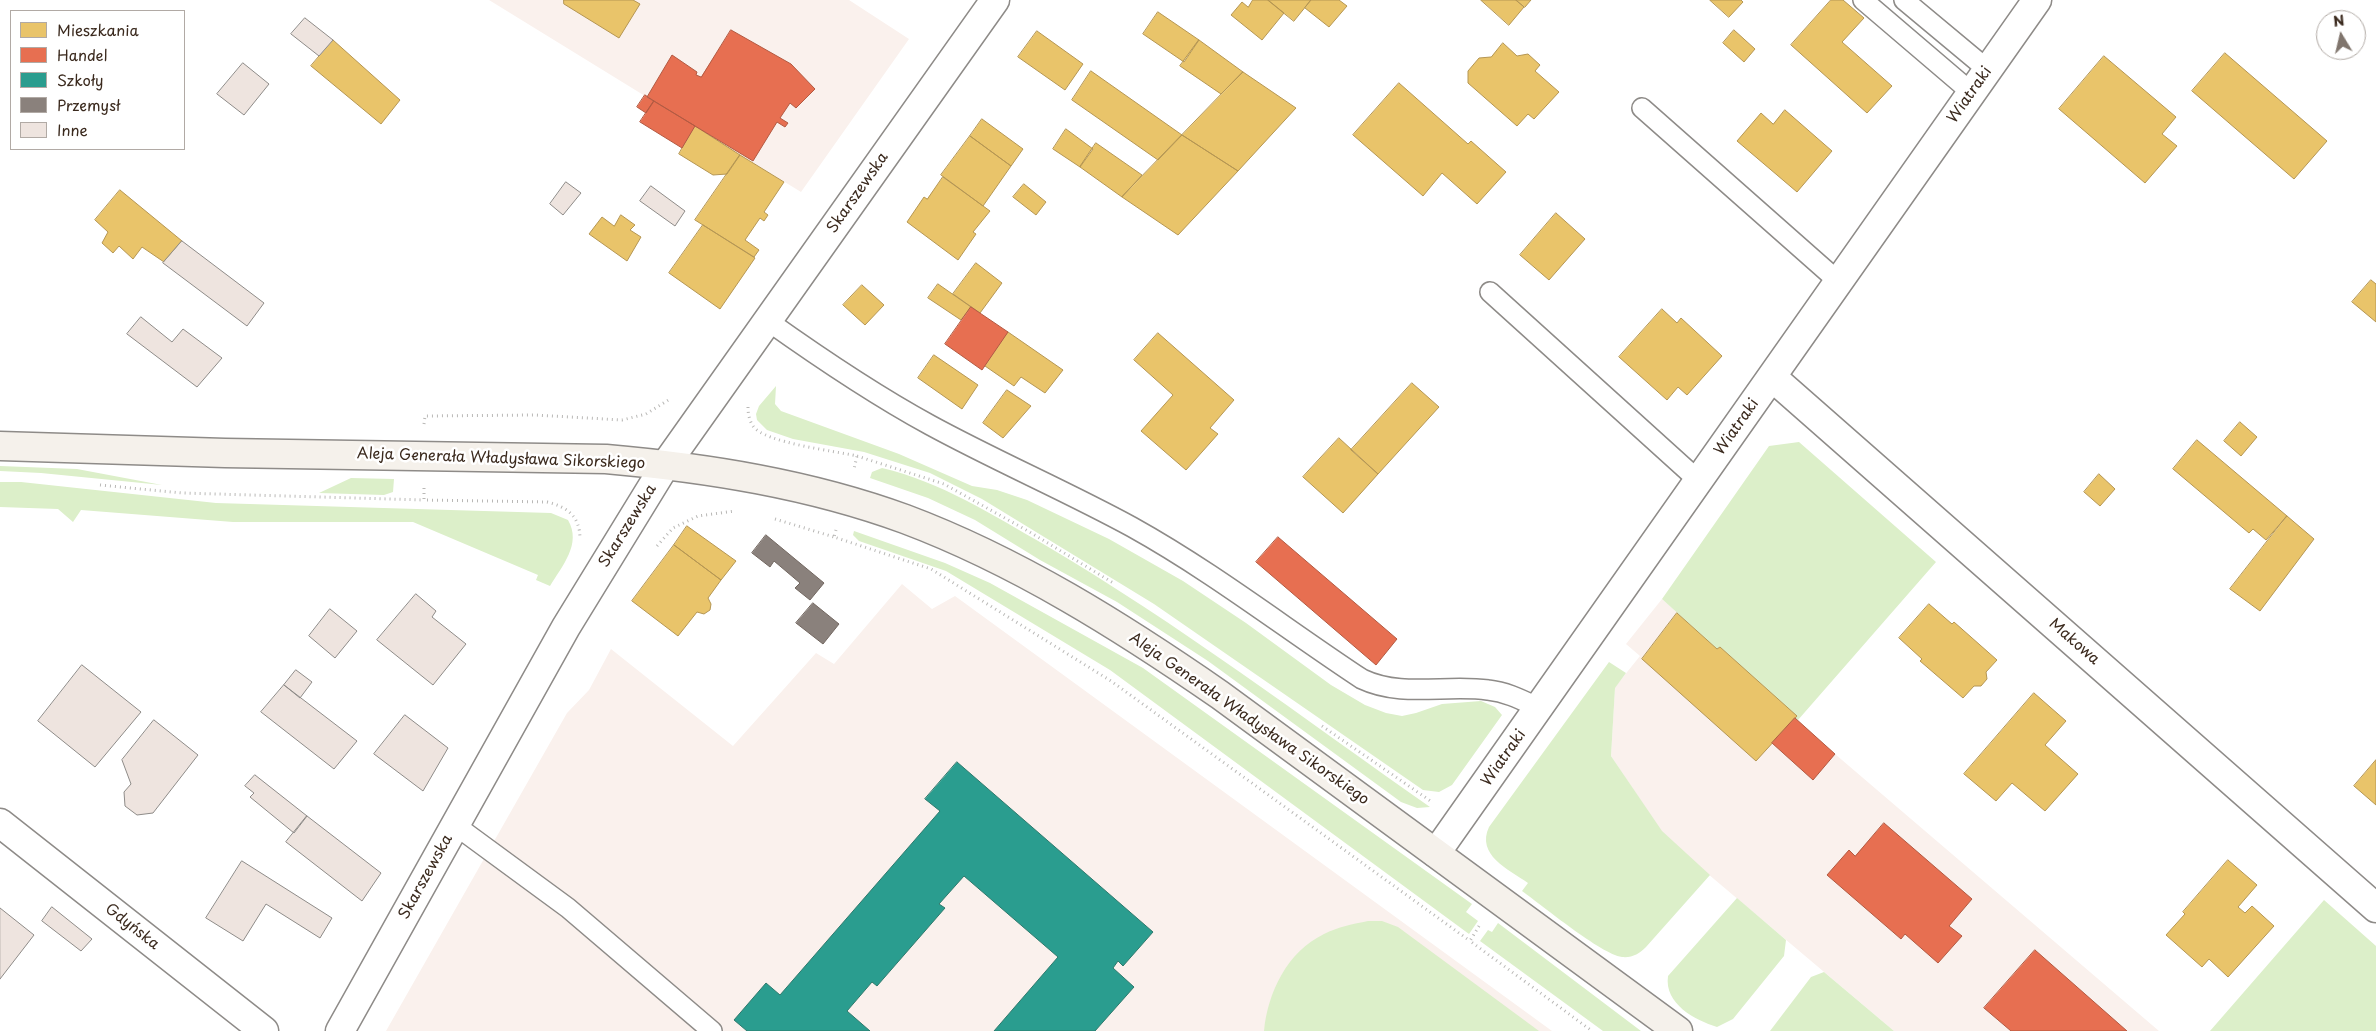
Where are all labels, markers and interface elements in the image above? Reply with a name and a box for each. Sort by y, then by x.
text: N [2332,9,2346,32]
legend [10,10,185,150]
north arrow [2316,10,2366,60]
text: Mieszkania [57,18,139,41]
text: Handel [57,43,108,66]
street label: Wiatraki [1944,63,1996,127]
text: Szkoły [57,68,103,91]
text: Przemysł [57,93,120,116]
text: Inne [57,118,88,141]
street label: Skarszewska [824,149,892,237]
street label: Wiatraki [1711,395,1763,459]
street label: Aleja Generała Władysława Sikorskiego [357,445,645,473]
street label: Skarszewska [595,481,661,571]
street label: Makowa [2045,615,2103,669]
street label: Aleja Generała Władysława Sikorskiego [1126,629,1372,809]
street label: Wiatraki [1478,726,1530,790]
street label: Skarszewska [395,831,457,923]
street label: Gdyńska [101,900,163,954]

